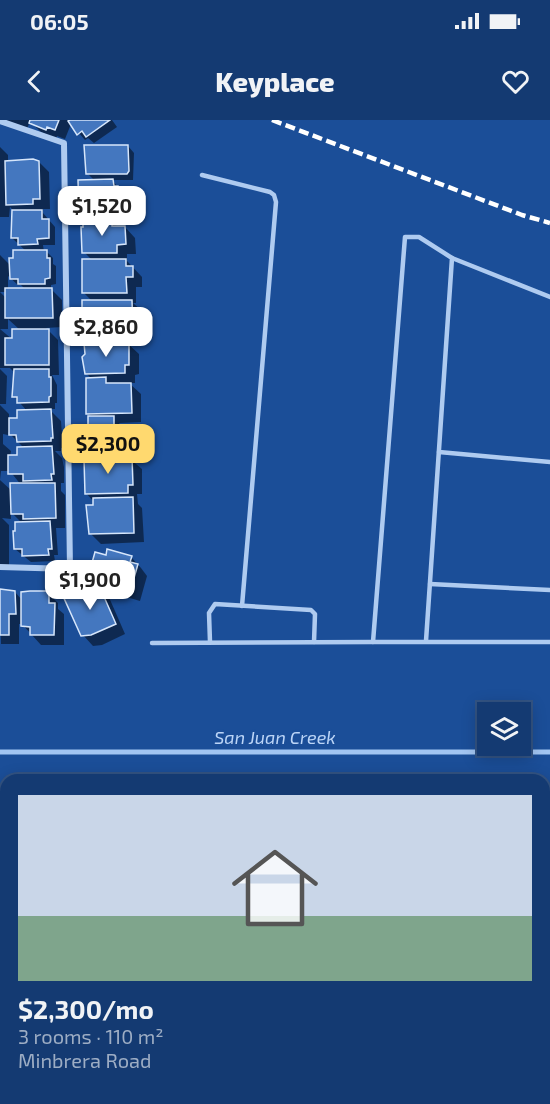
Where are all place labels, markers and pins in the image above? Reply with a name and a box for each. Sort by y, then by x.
pin: $1,520 [53,186,151,237]
pin: $2,860 [57,307,155,358]
pin: $2,300 [59,424,157,475]
pin: $1,900 [41,560,139,611]

